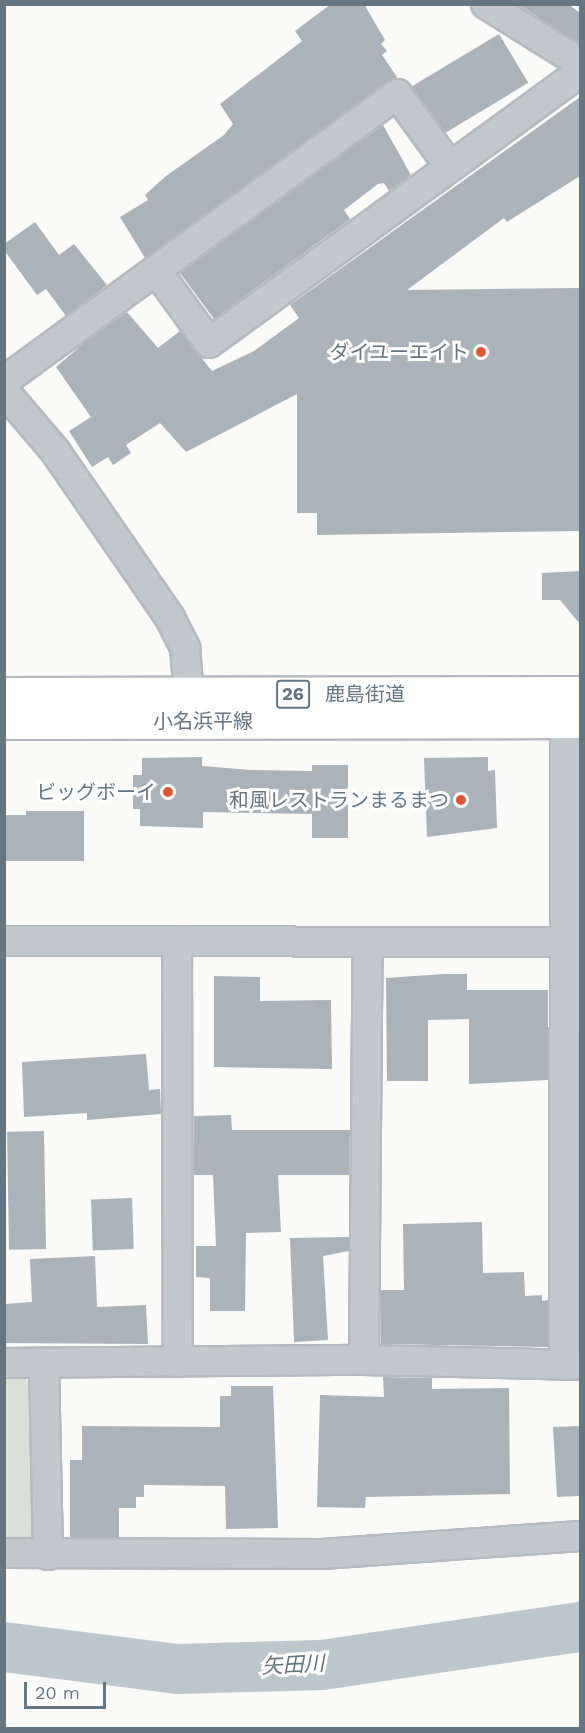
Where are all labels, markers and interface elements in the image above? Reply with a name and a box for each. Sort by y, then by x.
place label: ダイユーエイト [329,340,469,364]
marker: ダイユーエイト [474,345,488,359]
road number: 26 [275,679,311,709]
street label: 鹿島街道 [325,682,405,706]
street label: 小名浜平線 [153,709,253,733]
place label: ビッグボーイ [36,780,156,804]
marker: ビッグボーイ [161,785,175,799]
place label: 和風レストランまるまつ [229,788,449,812]
marker: 和風レストランまるまつ [454,793,468,807]
water label: 矢田川 [261,1651,325,1679]
scale bar [27,1670,110,1708]
text: 20 m [35,1682,80,1703]

